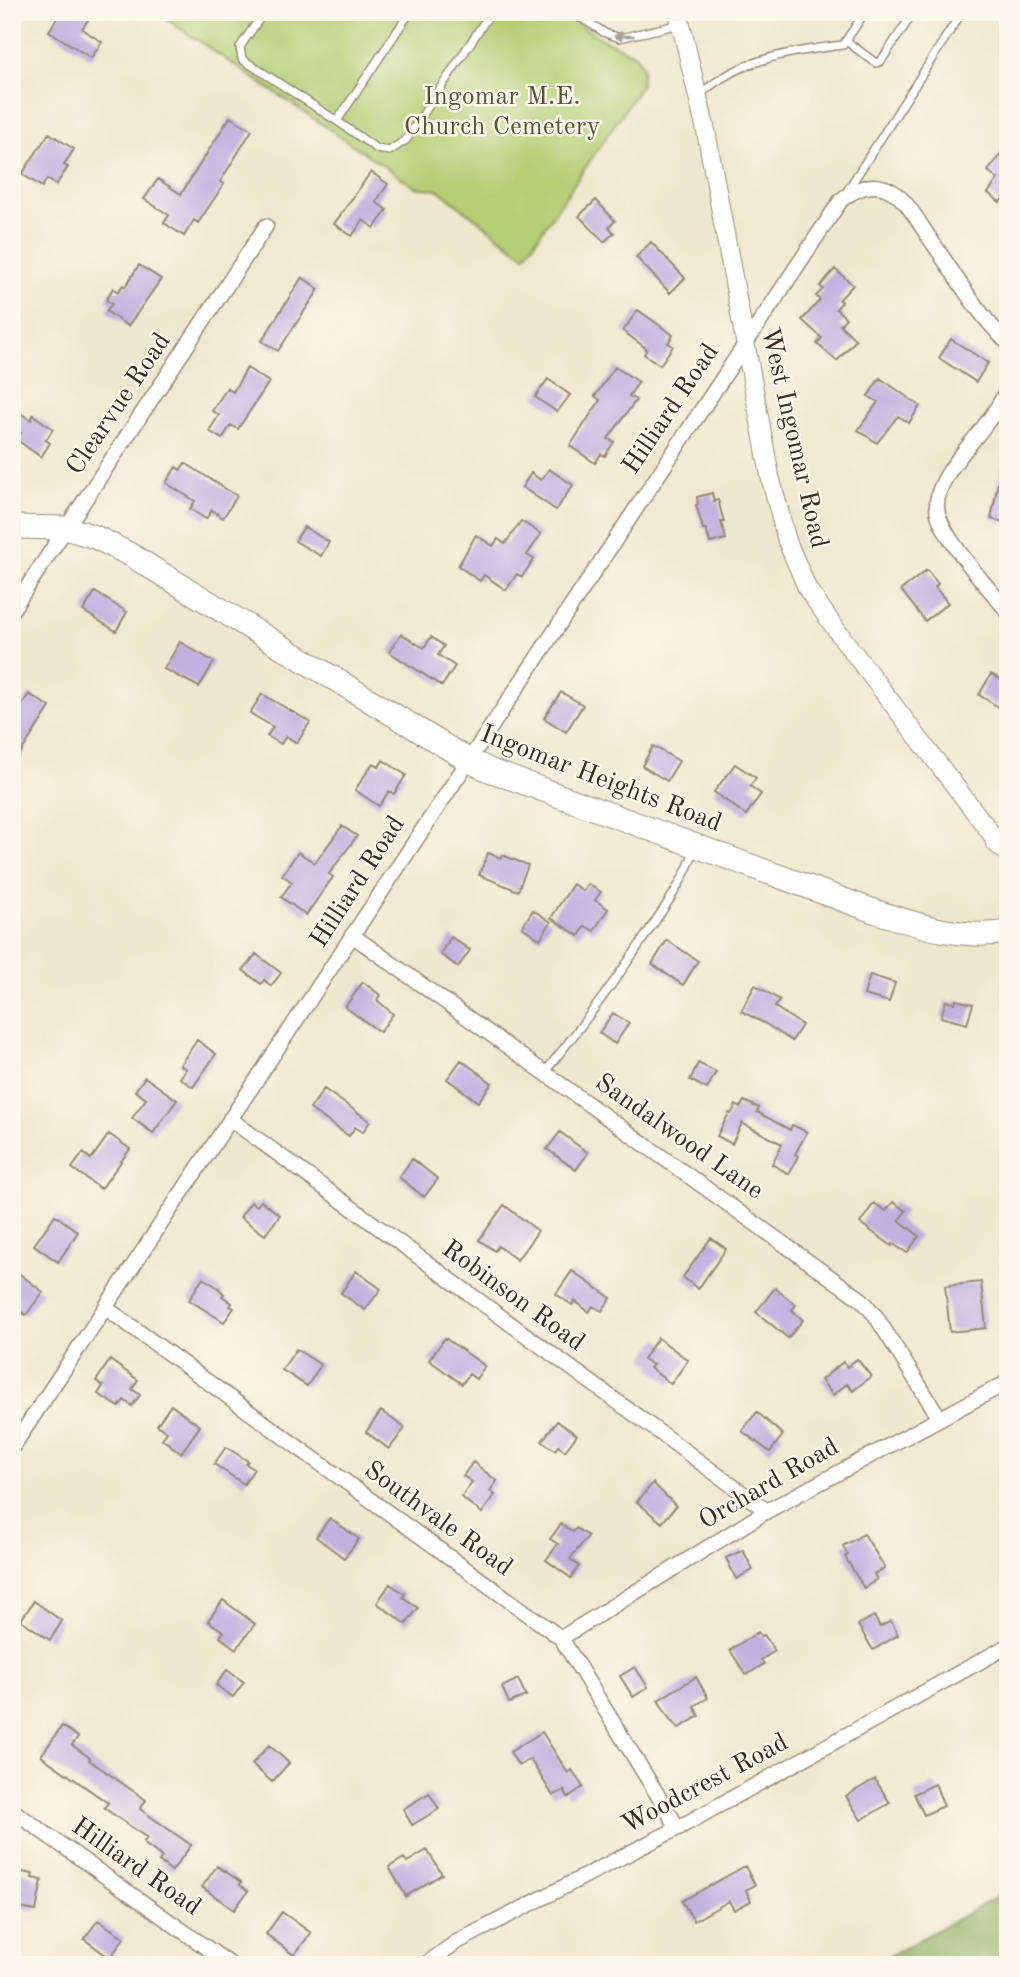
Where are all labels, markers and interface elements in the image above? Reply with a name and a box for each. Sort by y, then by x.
one-way arrow [613,30,635,42]
park label: Ingomar M.E. Church Cemetery [404,84,600,140]
street label: West Ingomar Road [756,325,832,551]
street label: Clearvue Road [62,328,176,480]
street label: Hilliard Road [618,339,724,479]
street label: Ingomar Heights Road [477,721,725,837]
street label: Hilliard Road [306,812,410,952]
street label: Sandalwood Lane [590,1069,768,1205]
street label: Robinson Road [437,1236,589,1356]
street label: Orchard Road [695,1434,843,1534]
street label: Southvale Road [359,1457,517,1581]
street label: Woodcrest Road [618,1729,792,1839]
street label: Hilliard Road [67,1813,205,1921]

